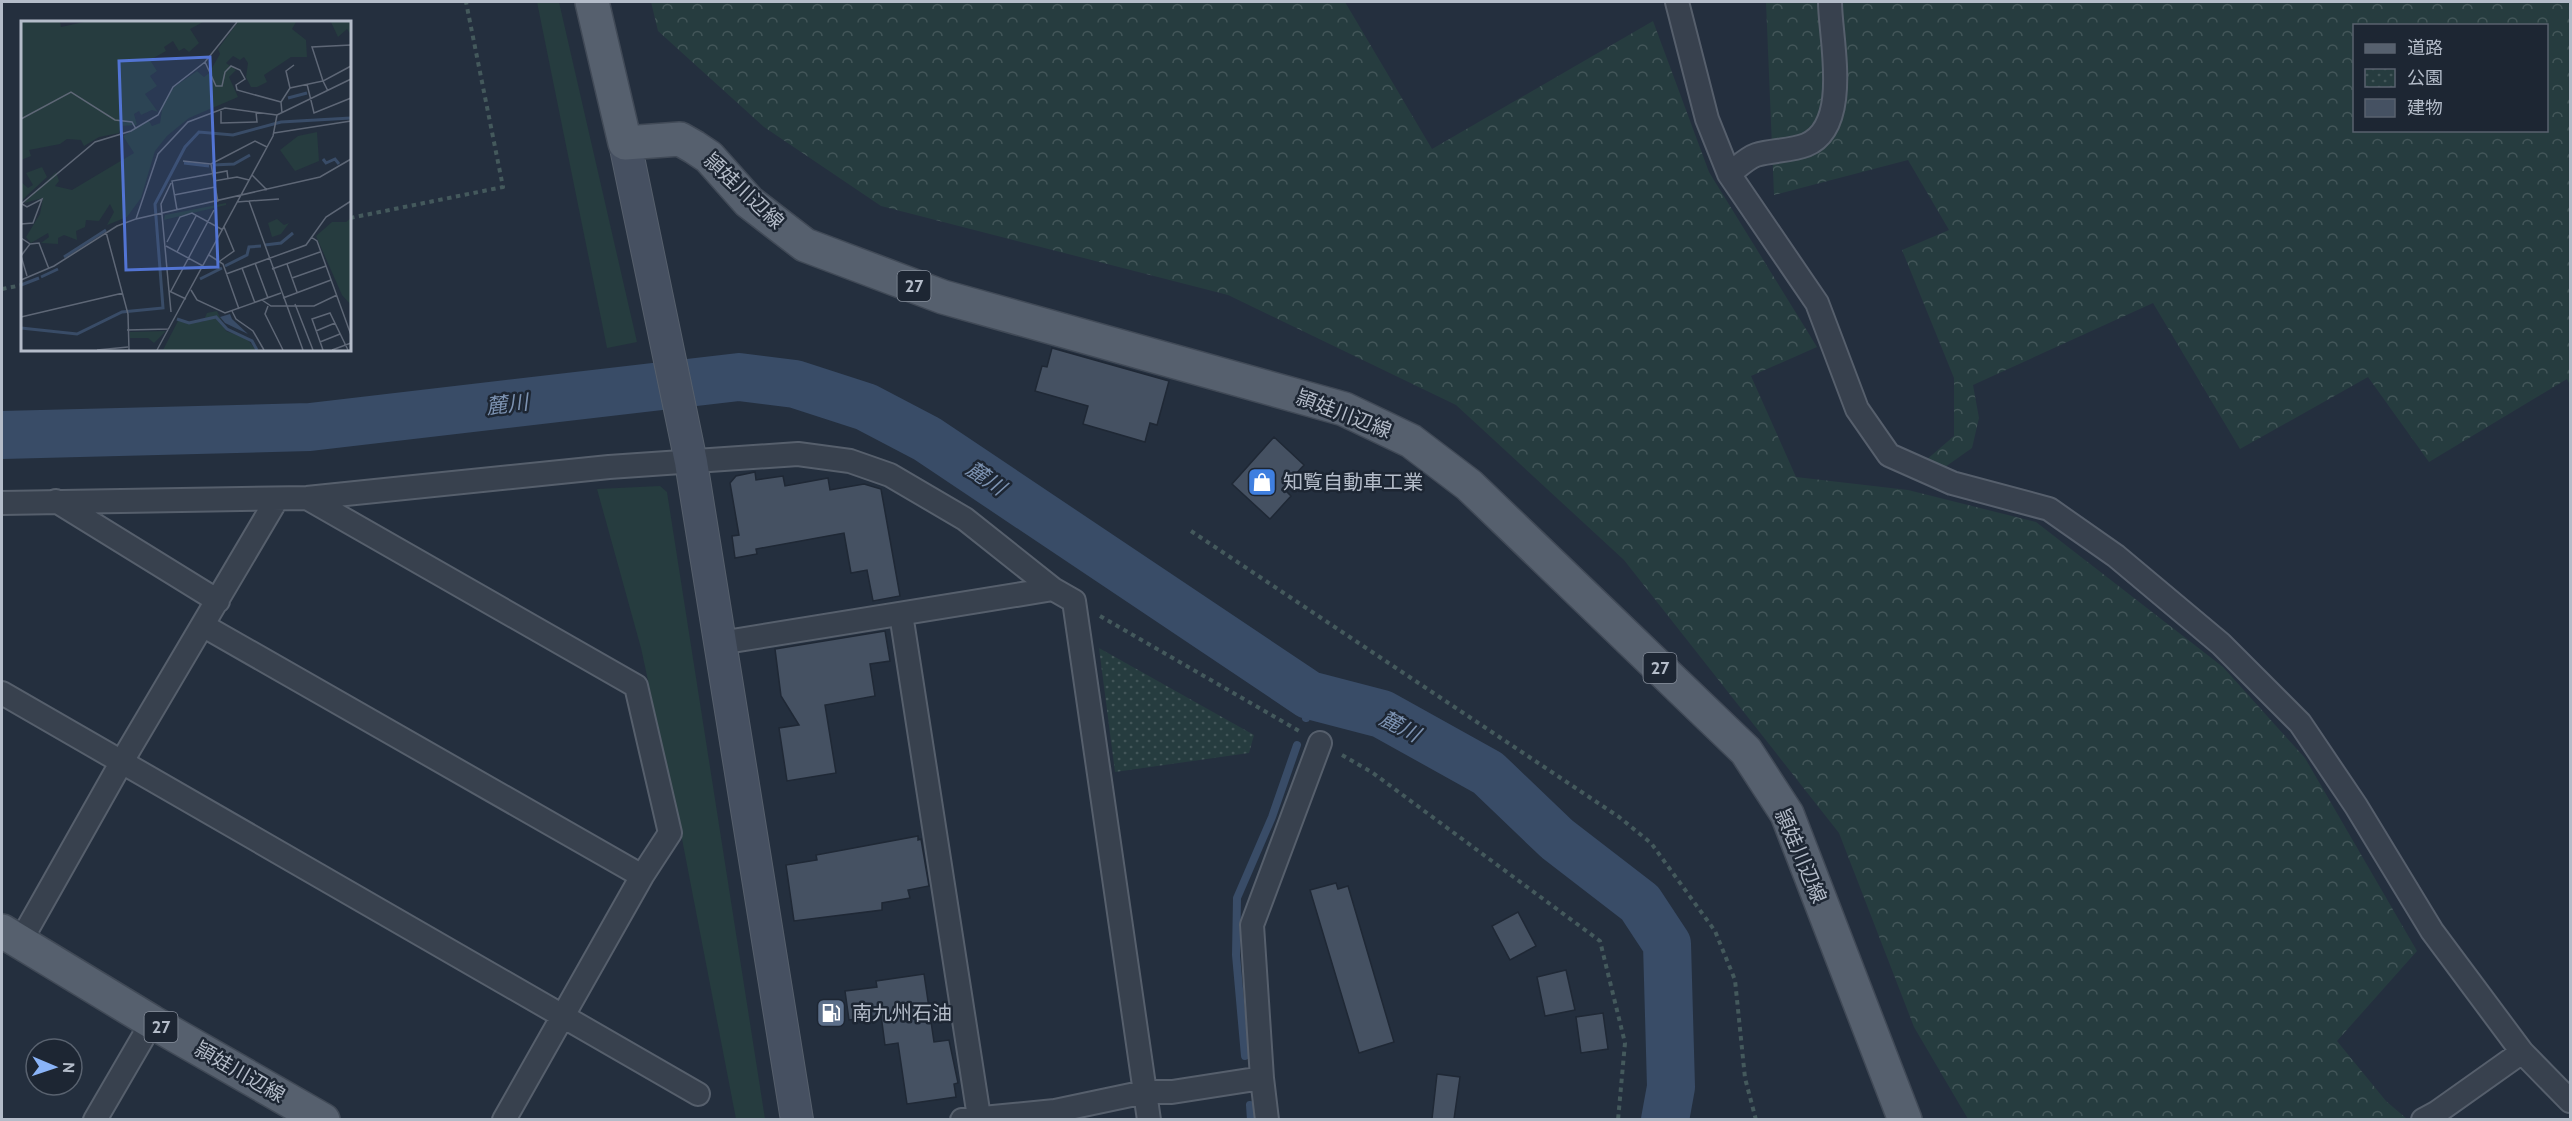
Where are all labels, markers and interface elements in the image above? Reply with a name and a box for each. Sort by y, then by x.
inset map [21,21,351,351]
legend [2353,24,2548,132]
text: 道路 [2407,37,2443,59]
text: 公園 [2407,67,2443,89]
text: 建物 [2407,97,2443,119]
street label: 頴娃川辺線 [699,148,789,234]
road number: 27 [898,271,930,301]
street label: 頴娃川辺線 [1293,385,1395,443]
water label: 麓川 [485,389,531,419]
water label: 麓川 [962,456,1012,501]
shop icon: 知覧自動車工業 [1246,466,1278,498]
place label: 知覧自動車工業 [1283,470,1423,494]
road number: 27 [1644,653,1676,683]
water label: 麓川 [1376,705,1426,748]
street label: 頴娃川辺線 [1770,805,1832,907]
fuel station icon: 南九州石油 [815,997,847,1029]
place label: 南九州石油 [852,1001,952,1025]
road number: 27 [144,1012,178,1042]
north arrow [24,1037,84,1097]
street label: 頴娃川辺線 [191,1037,289,1107]
text: N [59,1062,78,1073]

